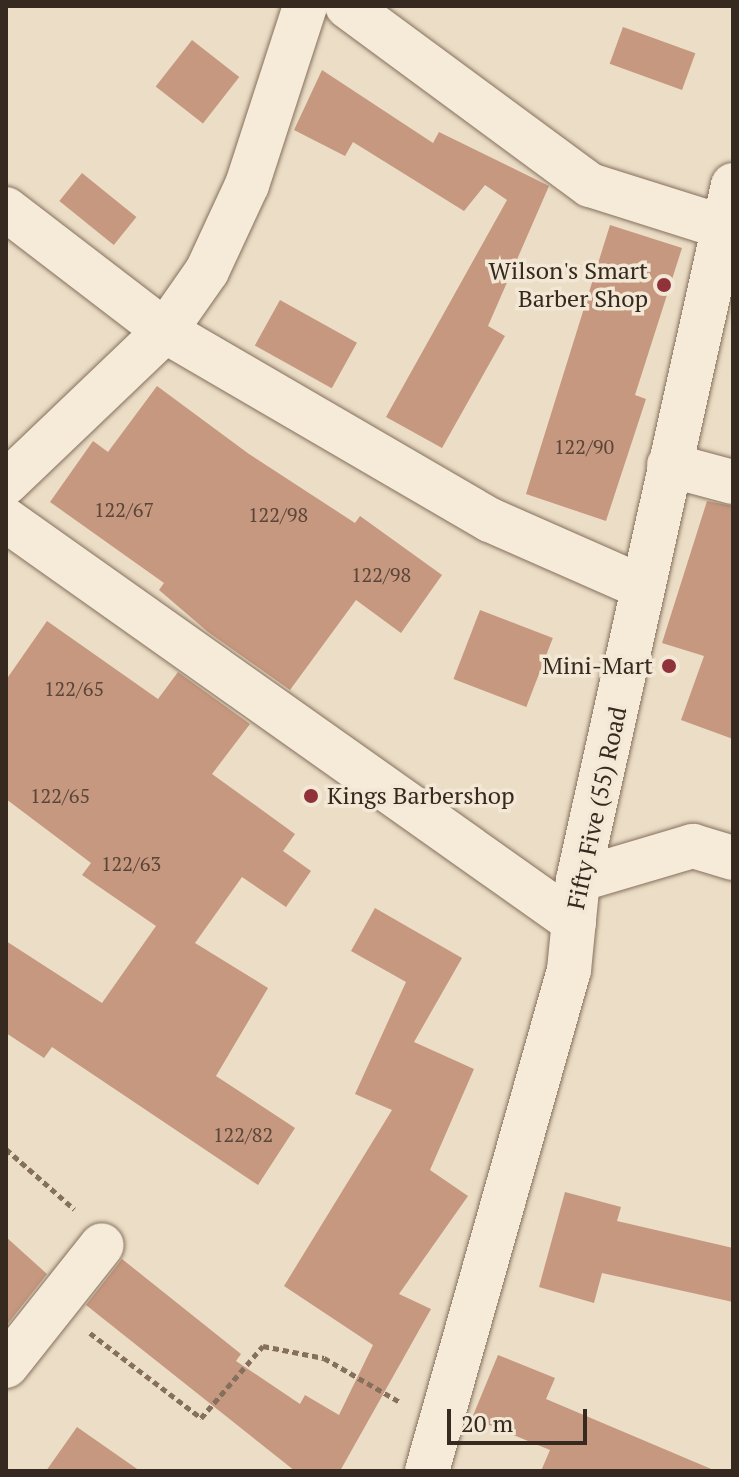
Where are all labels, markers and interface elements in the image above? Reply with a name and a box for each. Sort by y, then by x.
place label: Wilson's Smart Barber Shop [489,257,648,313]
marker: Wilson's Smart Barber Shop [655,276,673,294]
house number: 122/90 [554,434,614,458]
house number: 122/67 [94,497,154,521]
house number: 122/98 [248,502,308,526]
house number: 122/98 [351,562,411,586]
place label: Mini-Mart [542,652,653,680]
marker: Mini-Mart [660,657,678,675]
house number: 122/65 [44,676,104,700]
street label: Fifty Five (55) Road [561,704,633,912]
place label: Kings Barbershop [327,782,515,810]
house number: 122/65 [30,783,90,807]
marker: Kings Barbershop [302,787,320,805]
house number: 122/63 [101,851,161,875]
house number: 122/82 [213,1122,273,1146]
scale bar [451,1393,591,1443]
text: 20 m [461,1407,513,1439]

